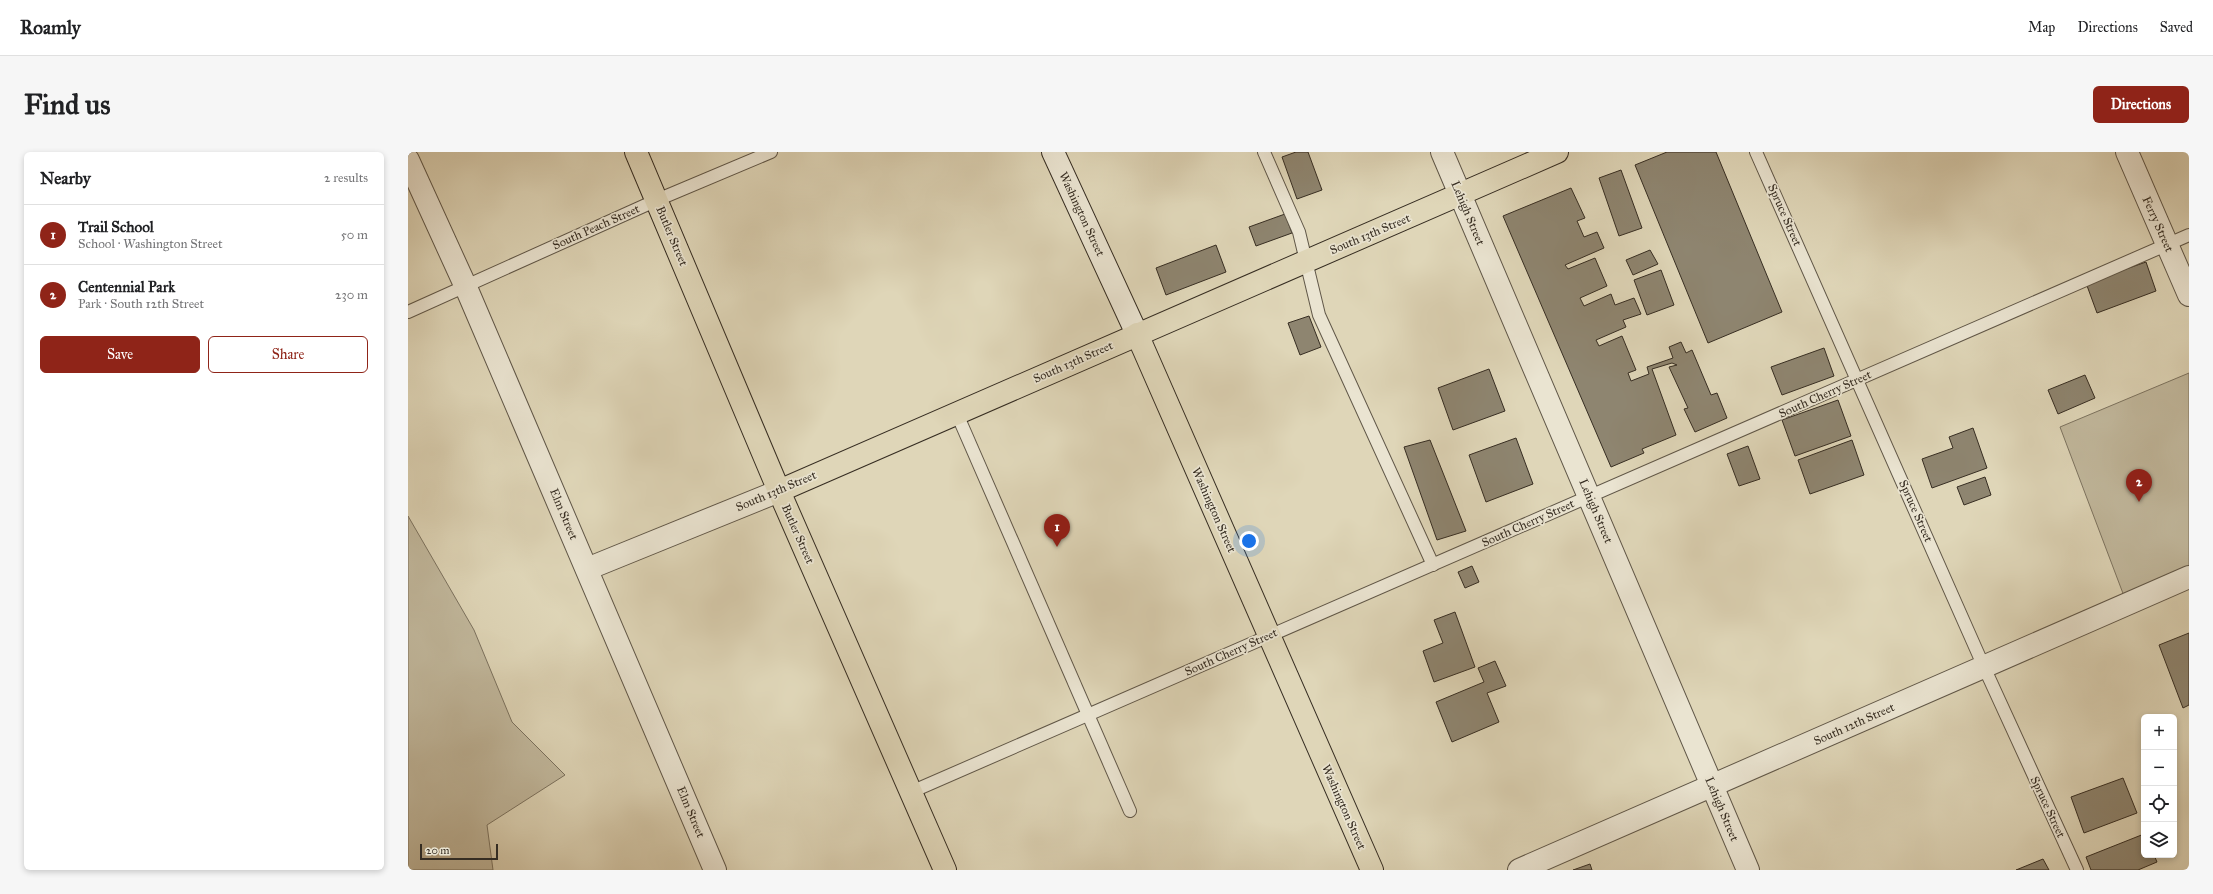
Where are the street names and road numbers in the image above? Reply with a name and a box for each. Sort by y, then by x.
street label: Washington Street [1055,170,1108,260]
street label: Lehigh Street [1447,179,1488,248]
street label: Spruce Street [1765,182,1805,249]
street label: Ferry Street [2139,194,2177,255]
street label: South Peach Street [550,201,642,252]
street label: Butler Street [653,204,691,269]
street label: South 13th Street [1328,211,1413,257]
street label: South 13th Street [1031,338,1116,386]
street label: South Cherry Street [1777,367,1874,421]
street label: Washington Street [1188,465,1239,556]
street label: South 13th Street [734,468,819,514]
street label: Lehigh Street [1575,477,1616,546]
street label: Spruce Street [1896,478,1936,545]
street label: Elm Street [547,486,581,542]
street label: South Cherry Street [1480,496,1577,550]
street label: Butler Street [779,502,818,567]
street label: South Cherry Street [1183,625,1280,679]
street label: South 12th Street [1811,700,1897,748]
street label: Washington Street [1318,762,1369,853]
street label: Spruce Street [2028,774,2069,841]
street label: Lehigh Street [1701,775,1742,844]
street label: Elm Street [674,784,708,840]

